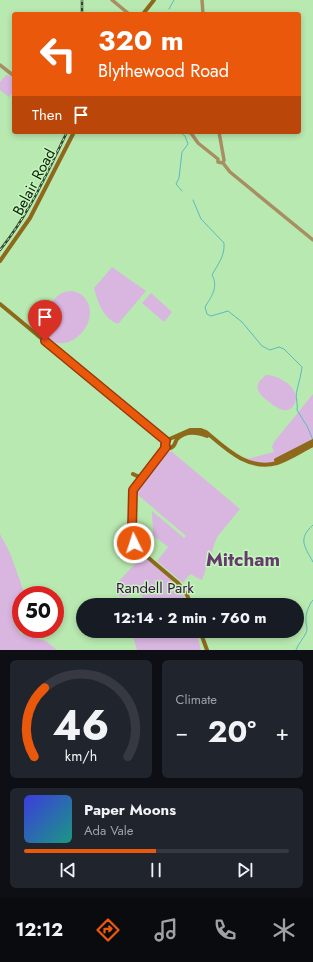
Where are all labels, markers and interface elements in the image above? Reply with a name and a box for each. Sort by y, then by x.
text: 320 m [98,20,184,61]
icon: left [32,28,84,80]
text: Blythewood Road [98,58,229,84]
text: Then [32,104,62,126]
icon: arrive [70,104,92,126]
street label: Belair Road [7,145,61,219]
pin [28,300,62,341]
icon: arrive [34,306,56,328]
position arrow [113,522,155,564]
district label: Mitcham [206,546,280,573]
park label: Randell Park [116,577,194,599]
speed limit sign: 50 [12,586,64,638]
text: 12:14 · 2 min · 760 m [113,607,267,629]
text: Climate [176,690,217,709]
text: 46 [52,695,109,756]
text: 20° [208,710,256,753]
text: − [176,716,188,748]
text: + [275,716,289,748]
text: km/h [65,746,97,766]
text: Paper Moons [84,799,176,821]
text: Ada Vale [84,821,133,840]
icon: previous [57,859,79,881]
icon: pause [145,859,167,881]
icon: next [234,859,256,881]
icon: directions [94,916,122,944]
icon: music [152,916,180,944]
icon: phone [211,916,239,944]
icon: climate [270,916,298,944]
text: 12:12 [15,917,63,943]

